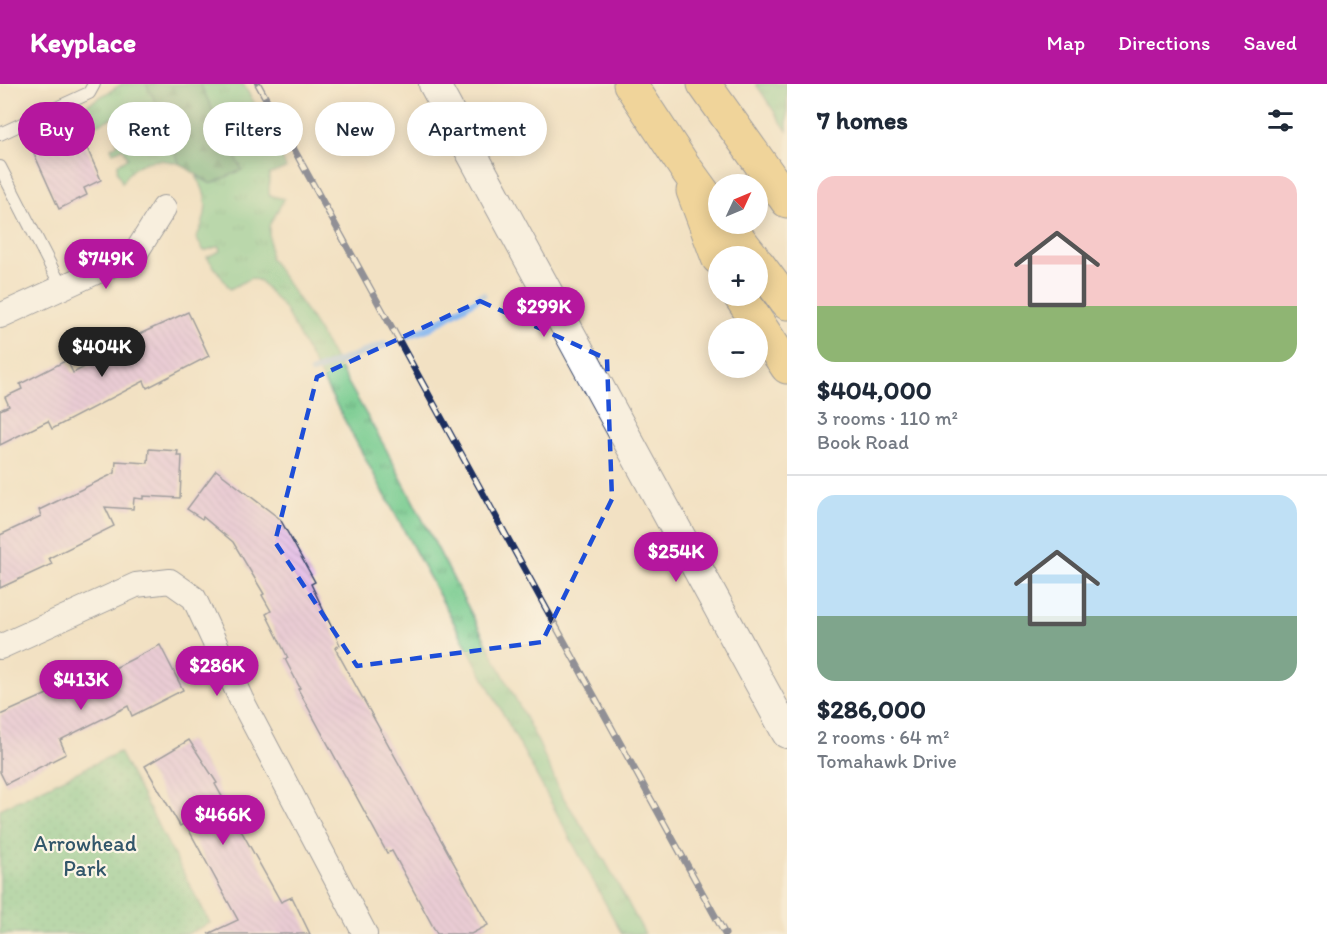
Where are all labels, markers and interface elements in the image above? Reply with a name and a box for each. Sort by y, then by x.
text: Keyplace [30,25,136,59]
text: Map [1047,30,1085,55]
text: Directions [1118,30,1210,55]
text: Saved [1243,30,1297,55]
chip: Buy [18,102,95,156]
chip: Rent [107,102,191,156]
chip: Filters [203,102,303,156]
chip: New [315,102,395,156]
chip: Apartment [407,102,547,156]
text: 7 homes [817,104,908,136]
icon: filters [1264,104,1297,137]
north arrow [708,174,768,234]
map controls [708,174,768,378]
icon: home [1003,215,1111,323]
pin: $749K [64,239,148,290]
text: $749K [78,246,134,270]
button: + [708,246,768,306]
pin: $299K [502,287,586,338]
text: $299K [517,294,571,318]
button: − [708,318,768,378]
pin: $404K [60,327,144,378]
text: $404K [72,334,132,358]
text: $404,000 [817,374,932,406]
text: 3 rooms · 110 m² [817,406,958,430]
text: Book Road [817,430,909,454]
pin: $254K [634,532,718,583]
icon: home [1003,534,1111,642]
text: $254K [648,539,704,563]
pin: $286K [175,646,259,697]
text: $286K [190,653,244,677]
pin: $413K [39,660,123,711]
text: $413K [53,667,109,691]
text: $286,000 [817,693,926,725]
text: 2 rooms · 64 m² [817,725,949,749]
text: Tomahawk Drive [817,749,957,773]
pin: $466K [181,795,265,846]
text: $466K [195,802,251,826]
park label: Arrowhead Park [34,830,137,882]

